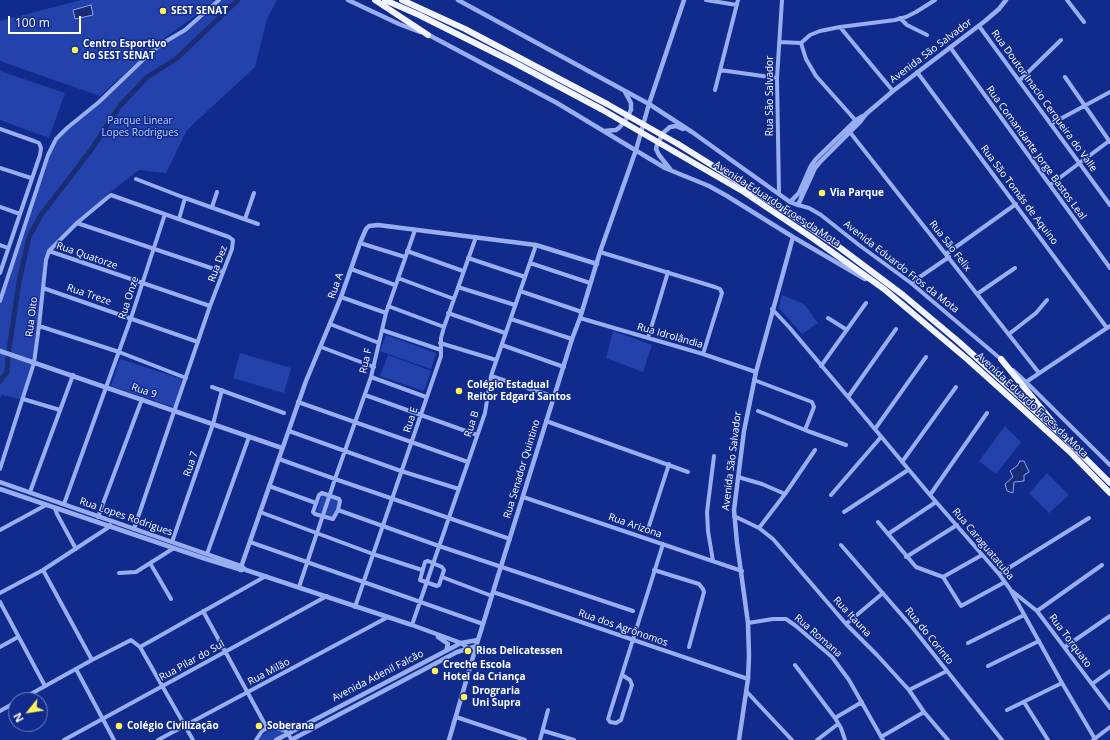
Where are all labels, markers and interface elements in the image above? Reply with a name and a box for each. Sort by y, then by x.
place label: SEST SENAT [171,5,228,17]
marker: SEST SENAT [158,6,168,16]
scale bar [10,8,83,34]
text: 100 m [15,14,50,31]
street label: Avenida São Salvador [888,16,974,86]
street label: Rua Doutor Inacio Cerqueira do Valle [989,28,1099,174]
place label: Centro Esportivo do SEST SENAT [83,38,166,62]
marker: Centro Esportivo do SEST SENAT [70,45,80,55]
street label: Rua São Salvador [764,56,776,136]
street label: Rua Comandante Jorge Bastos Leal [983,84,1089,222]
park label: Parque Linear Lopes Rodrigues [101,115,179,138]
street label: Rua São Tomás de Aquino [978,143,1060,247]
street label: Avenida Eduardo Froes da Mota [711,158,843,250]
place label: Via Parque [830,187,884,199]
marker: Via Parque [817,188,827,198]
street label: Avenida Eduardo Fros da Mota [841,218,961,316]
street label: Rua São Felix [926,218,974,274]
street label: Rua Quatorze [55,240,119,272]
street label: Rua Dez [206,244,230,284]
street label: Rua A [326,271,346,301]
street label: Rua Onze [116,275,142,321]
street label: Rua Treze [65,282,113,308]
street label: Rua Oito [24,296,40,338]
street label: Rua Idrolândia [636,321,704,351]
street label: Rua F [357,347,375,375]
street label: Avenida Eduardo Froes da Mota [974,350,1090,460]
place label: Colégio Estadual Reitor Edgard Santos [467,379,571,402]
street label: Rua 9 [130,381,158,401]
marker: Colégio Estadual Reitor Edgard Santos [454,386,464,396]
street label: Rua E [401,406,421,434]
street label: Rua B [462,409,482,439]
street label: Avenida São Salvador [720,411,744,511]
street label: Rua Senador Quintino [501,418,543,520]
street label: Rua 7 [181,450,201,478]
street label: Rua Lopes Rodrigues [78,495,174,539]
street label: Rua Caraguatatuba [950,506,1016,582]
street label: Rua Arizona [607,511,663,541]
street label: Rua Itauna [830,595,874,639]
street label: Rua do Corinto [902,605,956,667]
street label: Rua dos Agrônomos [577,607,669,649]
street label: Rua Romana [792,612,844,660]
street label: Rua Torquato [1046,612,1094,670]
street label: Rua Pilar do Sul [157,638,227,684]
place label: Rios Delicatessen [476,645,563,657]
marker: Rios Delicatessen [463,646,473,656]
street label: Avenida Adenil Falcão [330,648,426,704]
street label: Rua Milão [246,656,292,688]
place label: Creche Escola Hotel da Criança [443,659,525,682]
marker: Creche Escola Hotel da Criança [430,666,440,676]
place label: Drograria Uni Supra [472,685,521,708]
north arrow [8,692,48,732]
marker: Drograria Uni Supra [459,692,469,702]
text: N [9,710,27,725]
place label: Colégio Civilização [127,720,219,732]
place label: Soberana [267,720,314,732]
marker: Colégio Civilização [114,721,124,731]
marker: Soberana [254,721,264,731]

